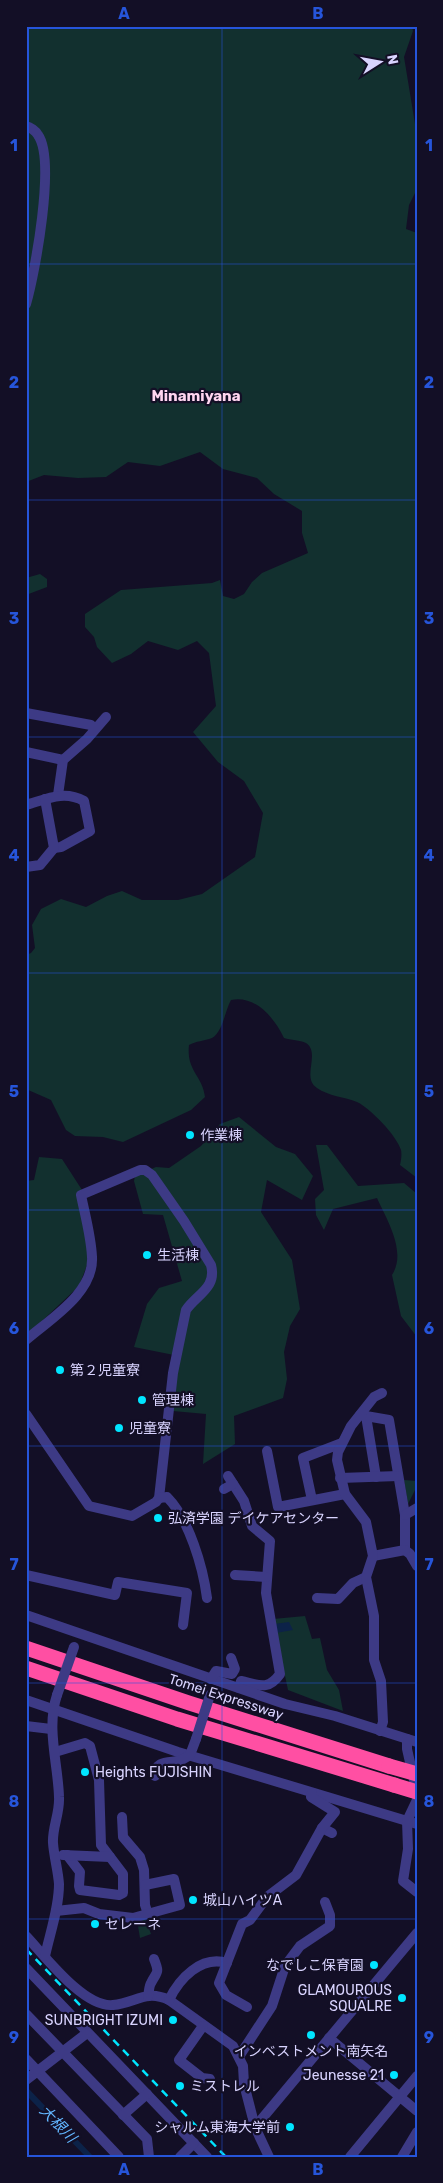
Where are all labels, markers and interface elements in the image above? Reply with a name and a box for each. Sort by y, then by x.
text: A [118,4,130,23]
text: B [312,4,324,23]
north arrow [356,38,406,88]
text: N [383,53,402,66]
text: 1 [10,136,18,155]
text: 1 [425,136,433,155]
text: 2 [9,373,19,392]
text: 2 [424,373,434,392]
district label: Minamiyana [151,387,241,405]
text: 3 [9,609,19,628]
text: 3 [424,609,434,628]
text: 4 [9,846,20,865]
text: 4 [424,846,435,865]
text: 5 [9,1082,19,1101]
text: 5 [424,1082,434,1101]
place label: 作業棟 [200,1127,242,1144]
marker: 作業棟 [184,1129,196,1141]
place label: 生活棟 [157,1247,199,1264]
marker: 生活棟 [141,1249,153,1261]
text: 6 [9,1319,19,1338]
text: 6 [424,1319,434,1338]
place label: 第２児童寮 [70,1362,140,1379]
marker: 第２児童寮 [54,1364,66,1376]
place label: 管理棟 [152,1392,194,1409]
marker: 管理棟 [136,1394,148,1406]
place label: 児童寮 [129,1420,171,1437]
marker: 児童寮 [113,1422,125,1434]
place label: 弘済学園 デイケアセンター [168,1510,339,1527]
marker: 弘済学園 デイケアセンター [152,1512,164,1524]
text: 7 [9,1555,19,1574]
text: 7 [424,1555,434,1574]
street label: Tomei Expressway [166,1670,286,1724]
place label: Heights FUJISHIN [95,1764,212,1781]
marker: Heights FUJISHIN [79,1766,91,1778]
text: 8 [9,1792,20,1811]
text: 8 [424,1792,435,1811]
place label: 城山ハイツA [203,1892,283,1909]
marker: 城山ハイツA [187,1894,199,1906]
place label: セレーネ [105,1916,161,1933]
marker: セレーネ [89,1918,101,1930]
place label: なでしこ保育園 [266,1957,364,1974]
marker: なでしこ保育園 [368,1959,380,1971]
place label: GLAMOUROUS SQUALRE [298,1982,392,2015]
marker: GLAMOUROUS SQUALRE [396,1992,408,2004]
place label: SUNBRIGHT IZUMI [45,2012,163,2029]
marker: SUNBRIGHT IZUMI [167,2014,179,2026]
text: 9 [9,2028,19,2047]
text: 9 [424,2028,434,2047]
marker: インベストメント南矢名 [305,2029,317,2041]
place label: インベストメント南矢名 [234,2043,388,2060]
place label: Jeunesse 21 [303,2067,384,2084]
marker: Jeunesse 21 [388,2069,400,2081]
place label: ミストレル [190,2078,260,2095]
marker: ミストレル [174,2080,186,2092]
water label: 大根川 [36,2102,81,2148]
place label: シャルム東海大学前 [154,2119,280,2136]
marker: シャルム東海大学前 [284,2121,296,2133]
text: A [118,2160,130,2179]
text: B [312,2160,324,2179]

